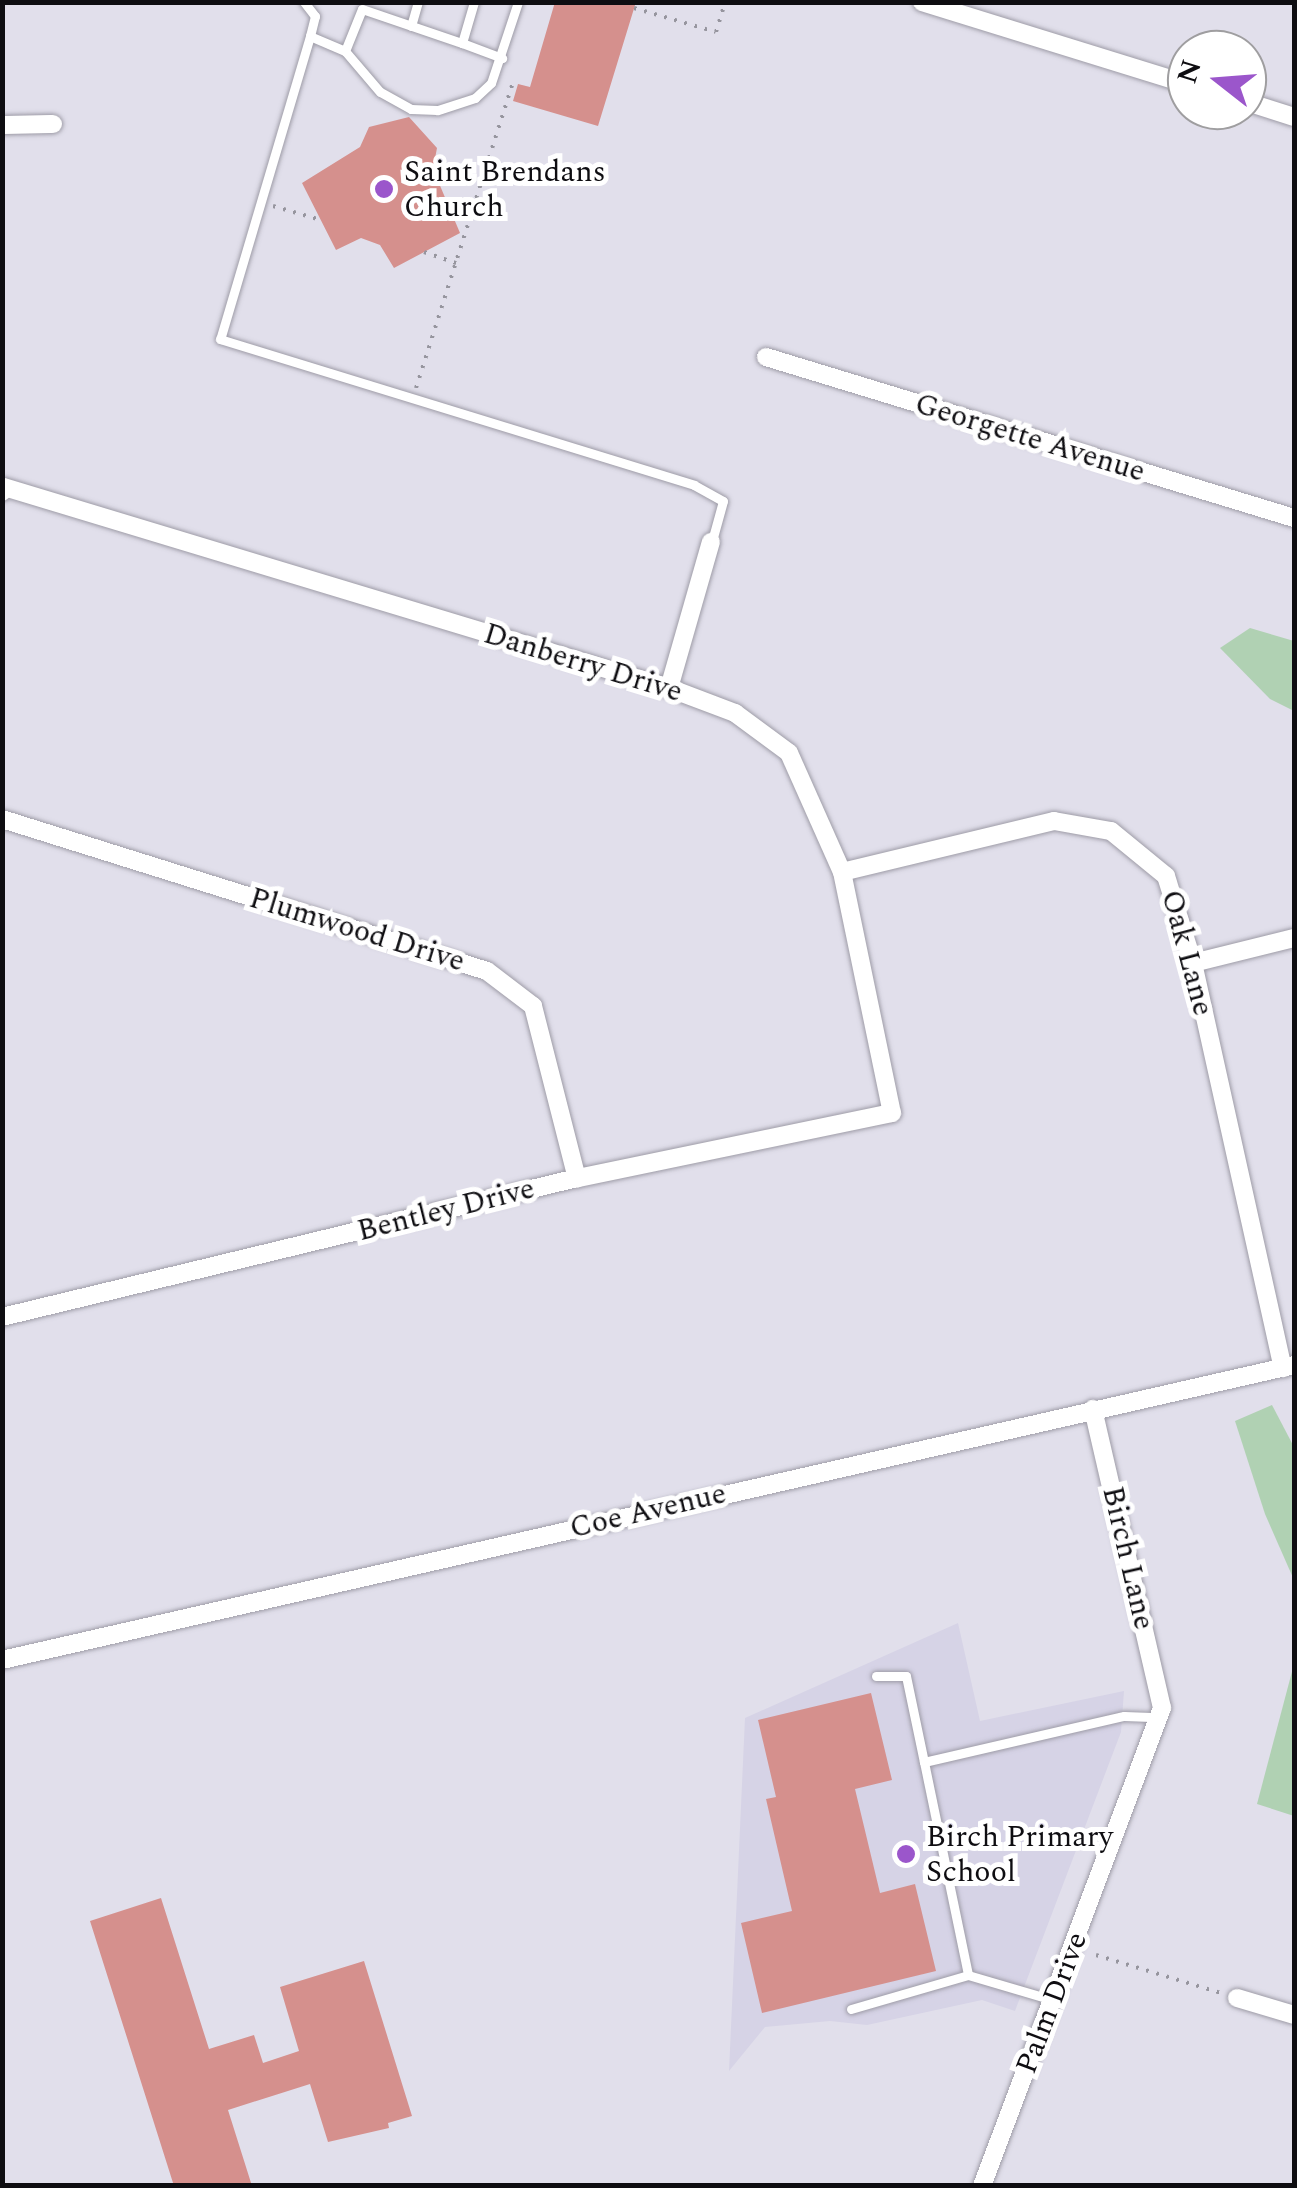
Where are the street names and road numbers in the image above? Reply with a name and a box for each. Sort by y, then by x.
street label: Georgette Avenue [911,386,1149,490]
street label: Danberry Drive [479,616,687,710]
street label: Plumwood Drive [245,880,469,980]
street label: Oak Lane [1153,886,1221,1020]
street label: Bentley Drive [354,1171,538,1249]
street label: Coe Avenue [566,1476,730,1546]
street label: Birch Lane [1094,1483,1162,1633]
street label: Palm Drive [1009,1927,1095,2079]

